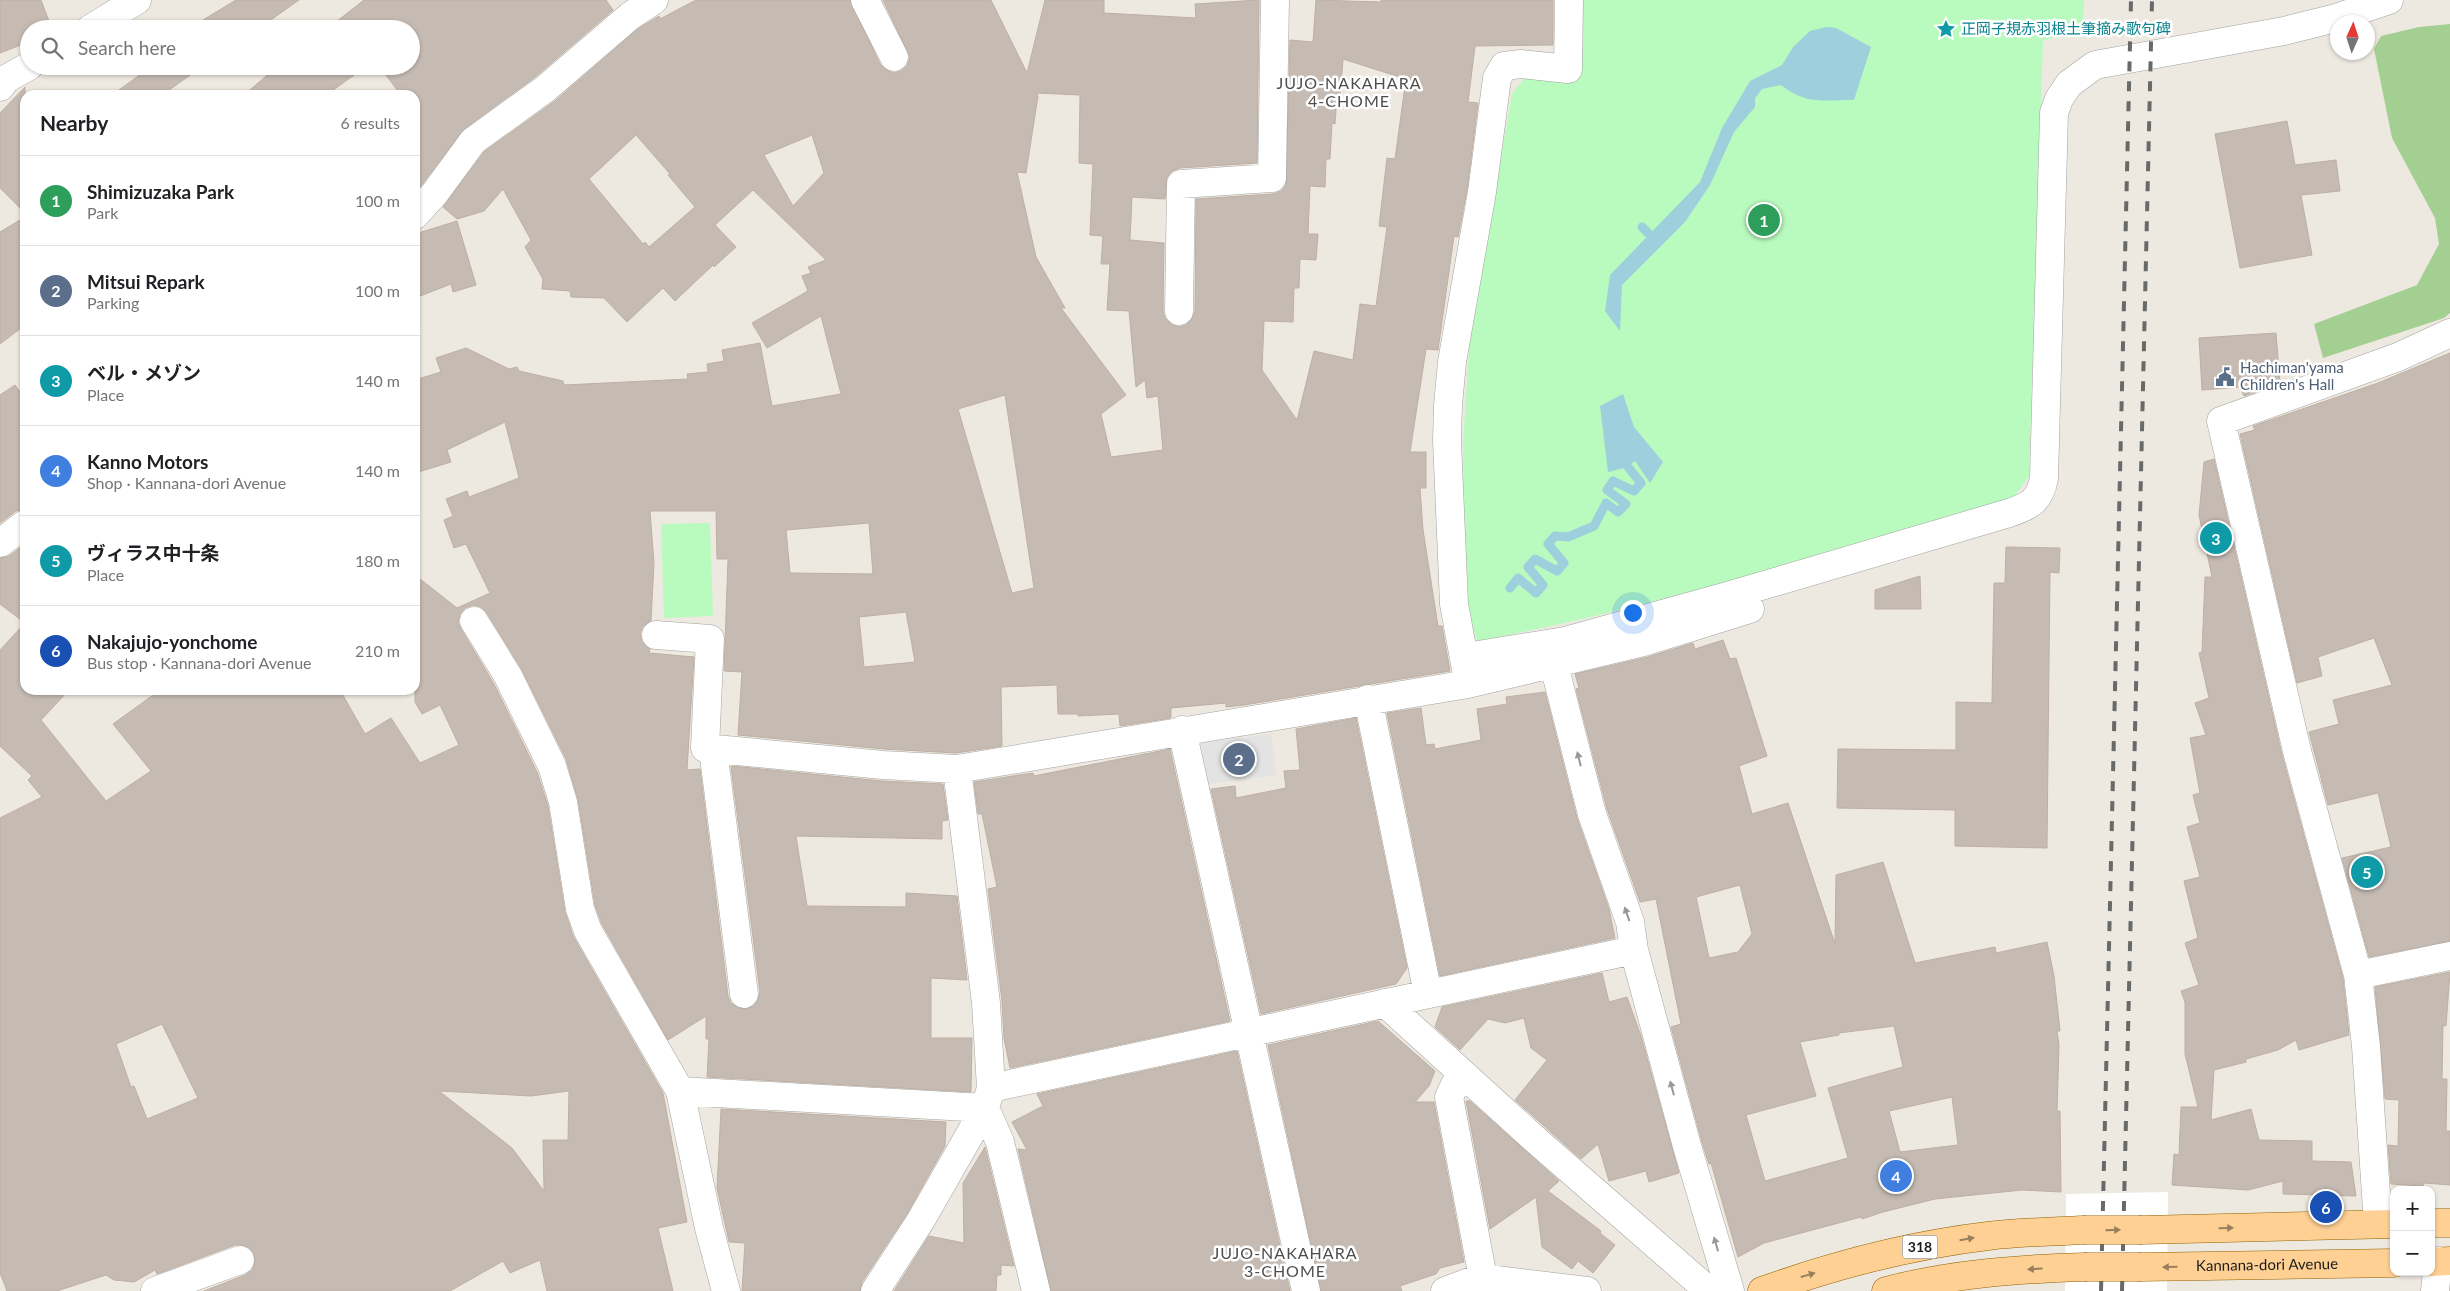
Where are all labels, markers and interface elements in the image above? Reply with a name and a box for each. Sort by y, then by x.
north arrow [2330,15,2375,60]
place icon: 正岡子規赤羽根土筆摘み歌句碑 [1935,18,1957,40]
place label: 正岡子規赤羽根土筆摘み歌句碑 [1961,19,2171,37]
search box [20,20,420,75]
icon: search [38,34,66,62]
text: Search here [78,36,176,59]
district label: JUJO-NAKAHARA 4-CHOME [1277,73,1421,110]
text: Nearby [40,110,108,135]
text: 6 results [340,113,400,132]
text: Shimizuzaka Park [87,180,234,203]
text: 1 [51,191,61,210]
text: 100 m [355,191,400,210]
pin: 1 [1748,201,1780,239]
text: Park [87,203,118,222]
text: Mitsui Repark [87,270,205,293]
text: 2 [51,281,61,300]
text: 100 m [355,281,400,300]
text: Parking [87,293,139,312]
place label: Hachiman'yama Children's Hall [2240,358,2344,393]
text: ベル・メゾン [87,361,201,384]
public building icon: Hachiman'yama Children's Hall [2214,366,2236,388]
text: 3 [51,371,61,390]
text: 140 m [355,371,400,390]
text: Place [87,385,124,404]
text: Kanno Motors [87,450,208,473]
text: 4 [51,461,61,480]
text: 140 m [355,461,400,480]
text: Shop · Kannana-dori Avenue [87,473,286,492]
pin: 3 [2200,519,2232,557]
text: ヴィラス中十条 [87,541,220,564]
text: 5 [51,551,61,570]
text: 180 m [355,551,400,570]
text: Place [87,565,124,584]
your location [1620,600,1646,626]
text: Nakajujo-yonchome [87,630,257,653]
text: 6 [51,641,61,660]
text: 210 m [355,641,400,660]
text: Bus stop · Kannana-dori Avenue [87,653,312,672]
pin: 2 [1223,740,1255,778]
one-way arrow [1575,751,1583,766]
pin: 5 [2351,853,2383,891]
one-way arrow [1623,906,1631,921]
one-way arrow [1667,1080,1675,1095]
pin: 4 [1880,1157,1912,1195]
map controls [2390,1186,2435,1276]
button: + [2390,1186,2435,1231]
pin: 6 [2310,1188,2342,1226]
one-way arrow [2218,1223,2234,1231]
one-way arrow [2105,1226,2121,1234]
button: − [2390,1231,2435,1276]
one-way arrow [1959,1235,1975,1243]
road number: 318 [1902,1236,1938,1258]
one-way arrow [1712,1237,1720,1252]
district label: JUJO-NAKAHARA 3-CHOME [1213,1243,1357,1280]
street label: Kannana-dori Avenue [2196,1254,2338,1274]
one-way arrow [2162,1263,2178,1271]
one-way arrow [2027,1265,2043,1273]
one-way arrow [1801,1271,1816,1279]

